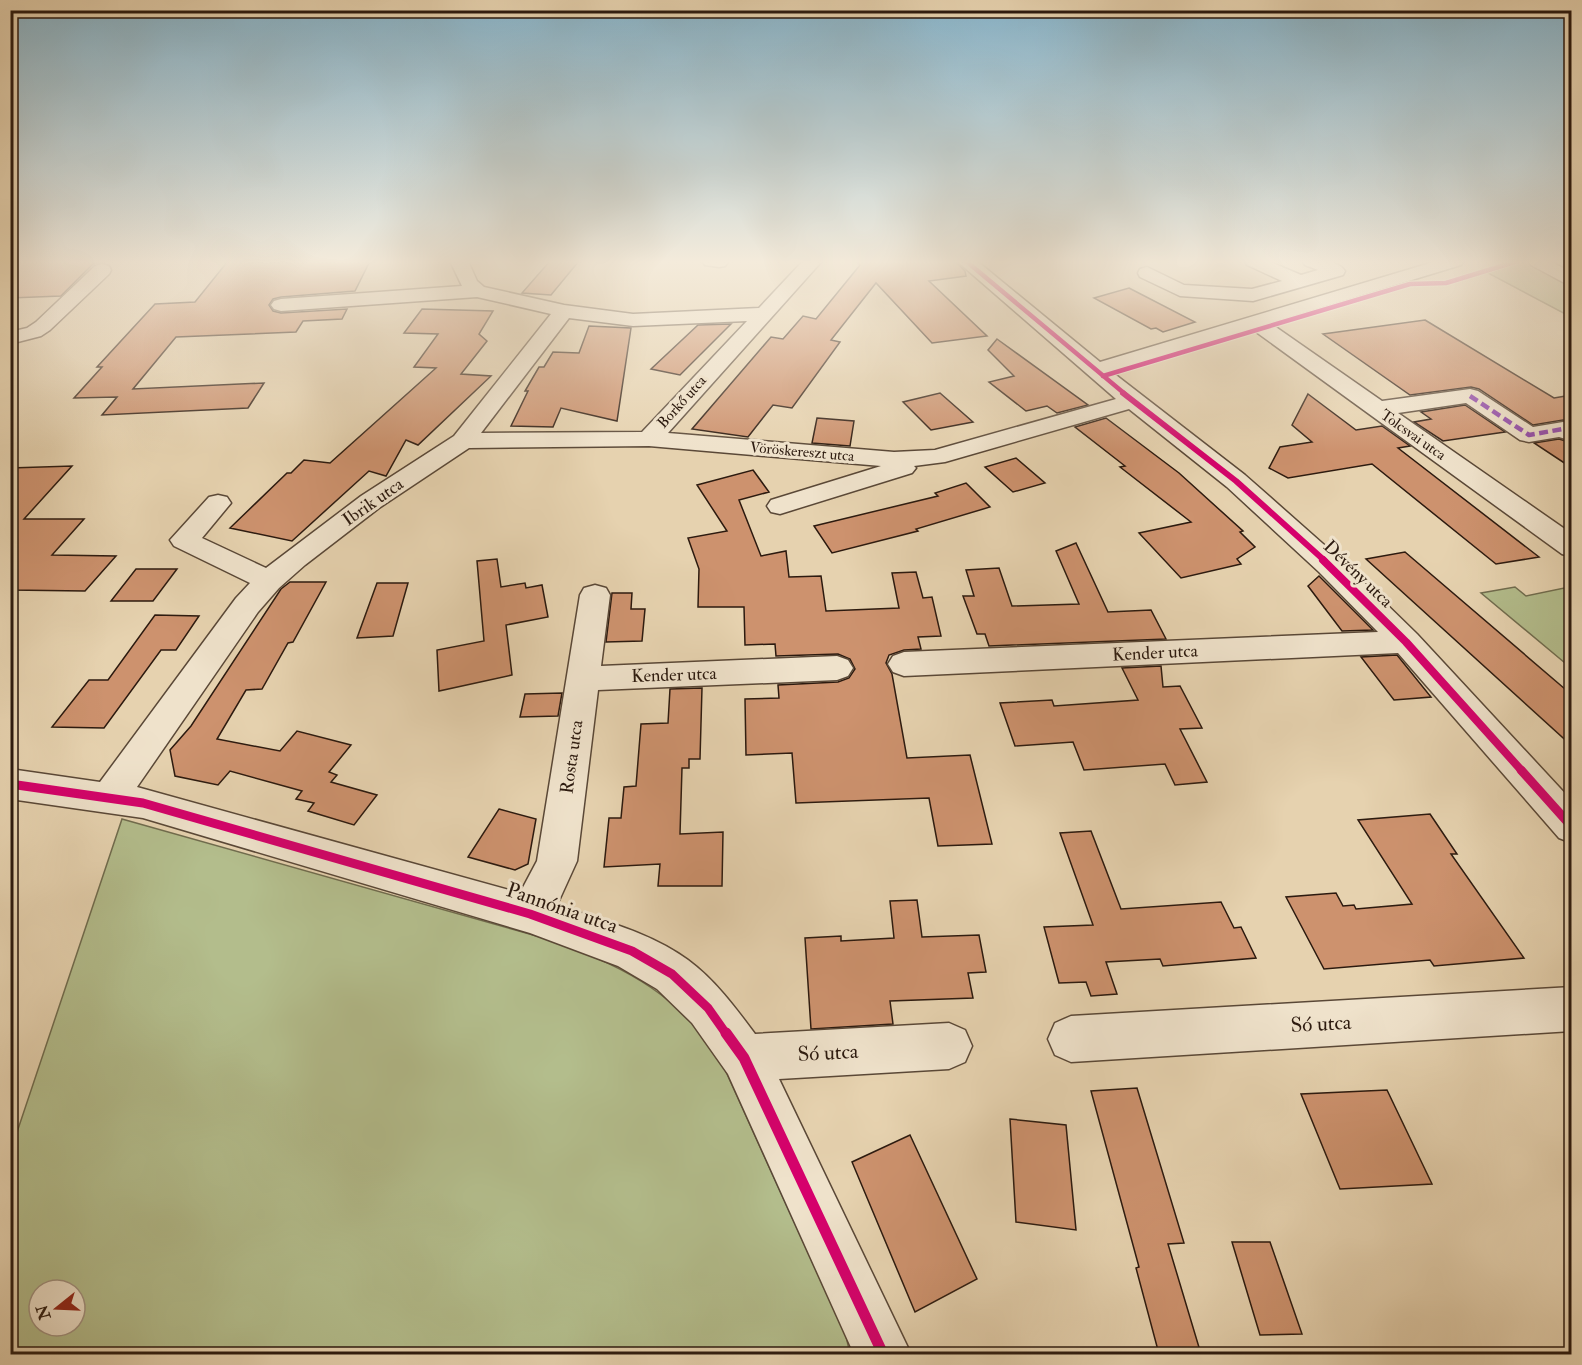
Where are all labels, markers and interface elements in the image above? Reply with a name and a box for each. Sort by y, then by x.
street label: Borkő utca [653,371,711,432]
street label: Tolcsvai utca [1377,405,1450,465]
street label: Vöröskereszt utca [749,438,856,466]
street label: Ibrik utca [338,472,409,531]
street label: Dévény utca [1318,535,1398,613]
street label: Kender utca [1112,639,1199,667]
street label: Kender utca [631,662,718,688]
street label: Rosta utca [555,718,589,795]
street label: Pannónia utca [503,876,622,940]
street label: Só utca [1290,1009,1352,1039]
street label: Só utca [797,1038,859,1068]
north arrow [27,1278,87,1338]
text: N [32,1302,56,1323]

